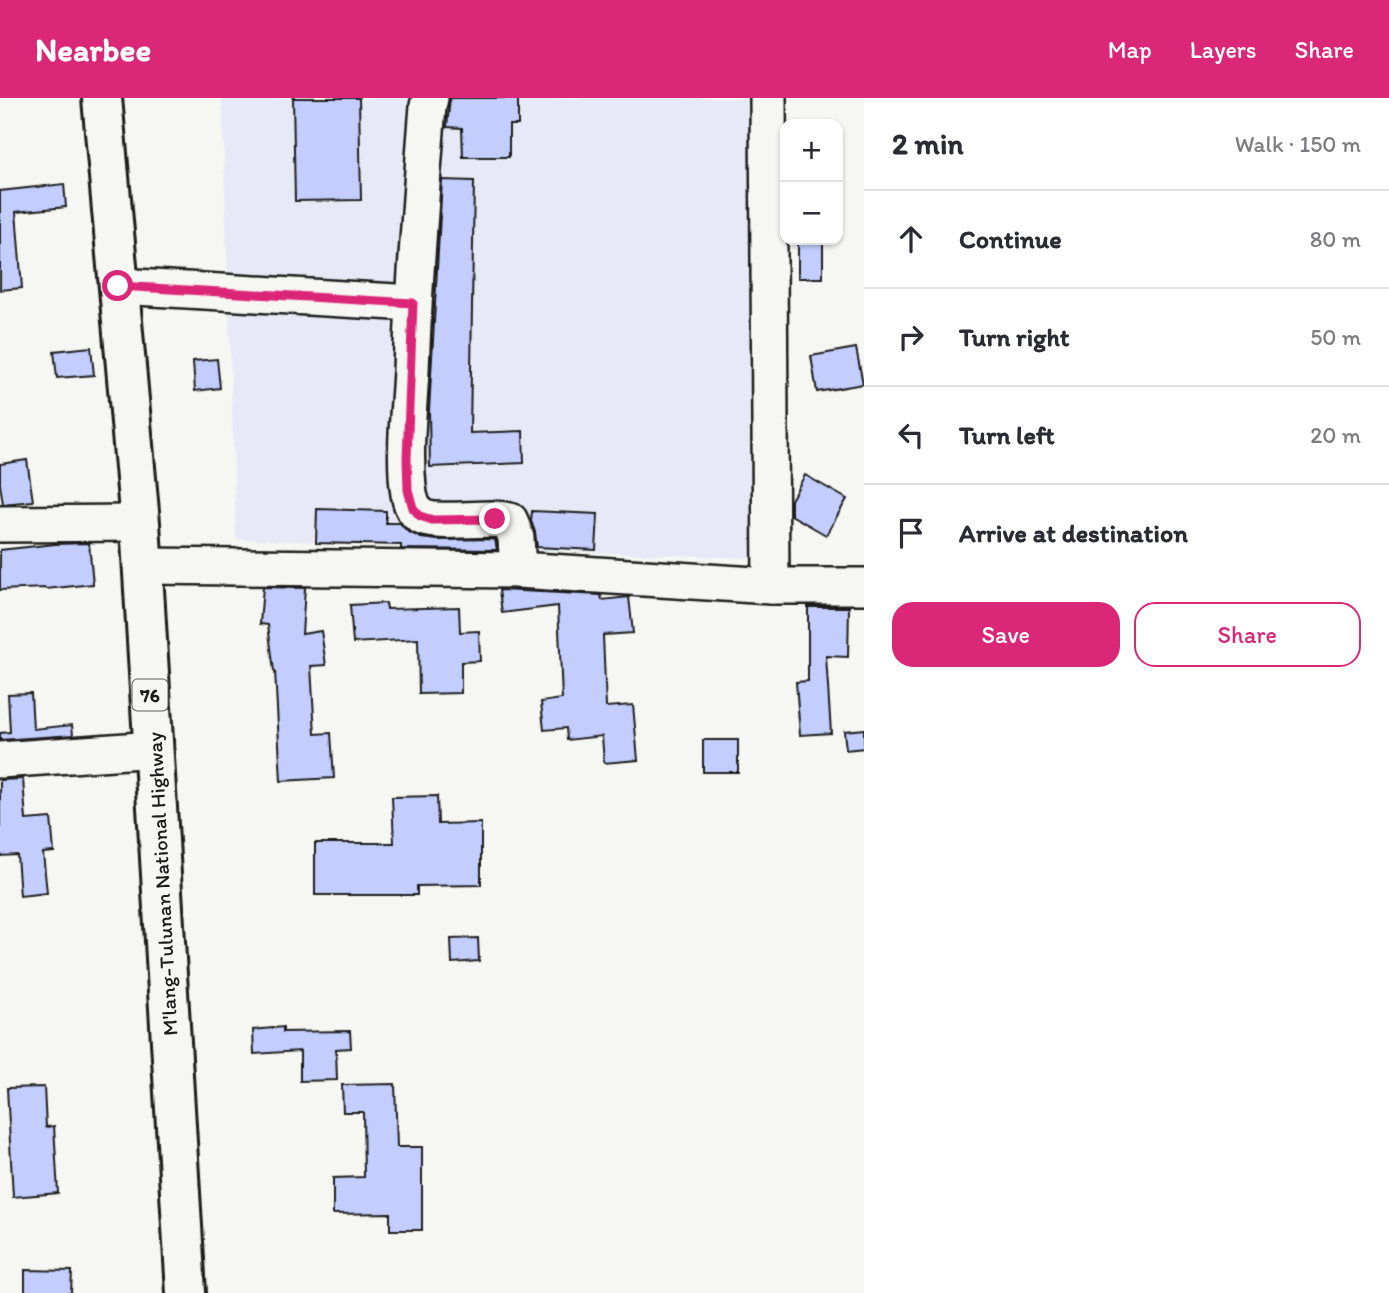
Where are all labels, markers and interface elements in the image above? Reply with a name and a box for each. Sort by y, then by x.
text: Nearbee [35,30,151,69]
text: Map [1108,35,1152,64]
text: Layers [1190,35,1257,64]
text: Share [1295,35,1354,64]
map controls [780,119,843,245]
button: + [780,119,843,182]
text: 2 min [892,125,963,162]
text: Walk · 150 m [1235,130,1361,158]
button: − [780,182,843,245]
icon: ahead [892,220,930,258]
text: Continue [959,223,1062,255]
text: 80 m [1310,225,1361,253]
route start [102,270,133,301]
icon: right [892,318,930,356]
text: Turn right [959,321,1070,353]
text: 50 m [1310,323,1361,351]
icon: left [892,416,930,454]
text: Turn left [959,419,1055,451]
text: 20 m [1310,421,1361,449]
route end [479,503,510,534]
icon: arrive [892,514,930,552]
text: Arrive at destination [959,517,1188,549]
button: Save [892,602,1120,667]
button: Share [1134,602,1361,667]
road number: 76 [132,680,168,710]
street label: M'lang-Tulunan National Highway [142,731,182,1037]

